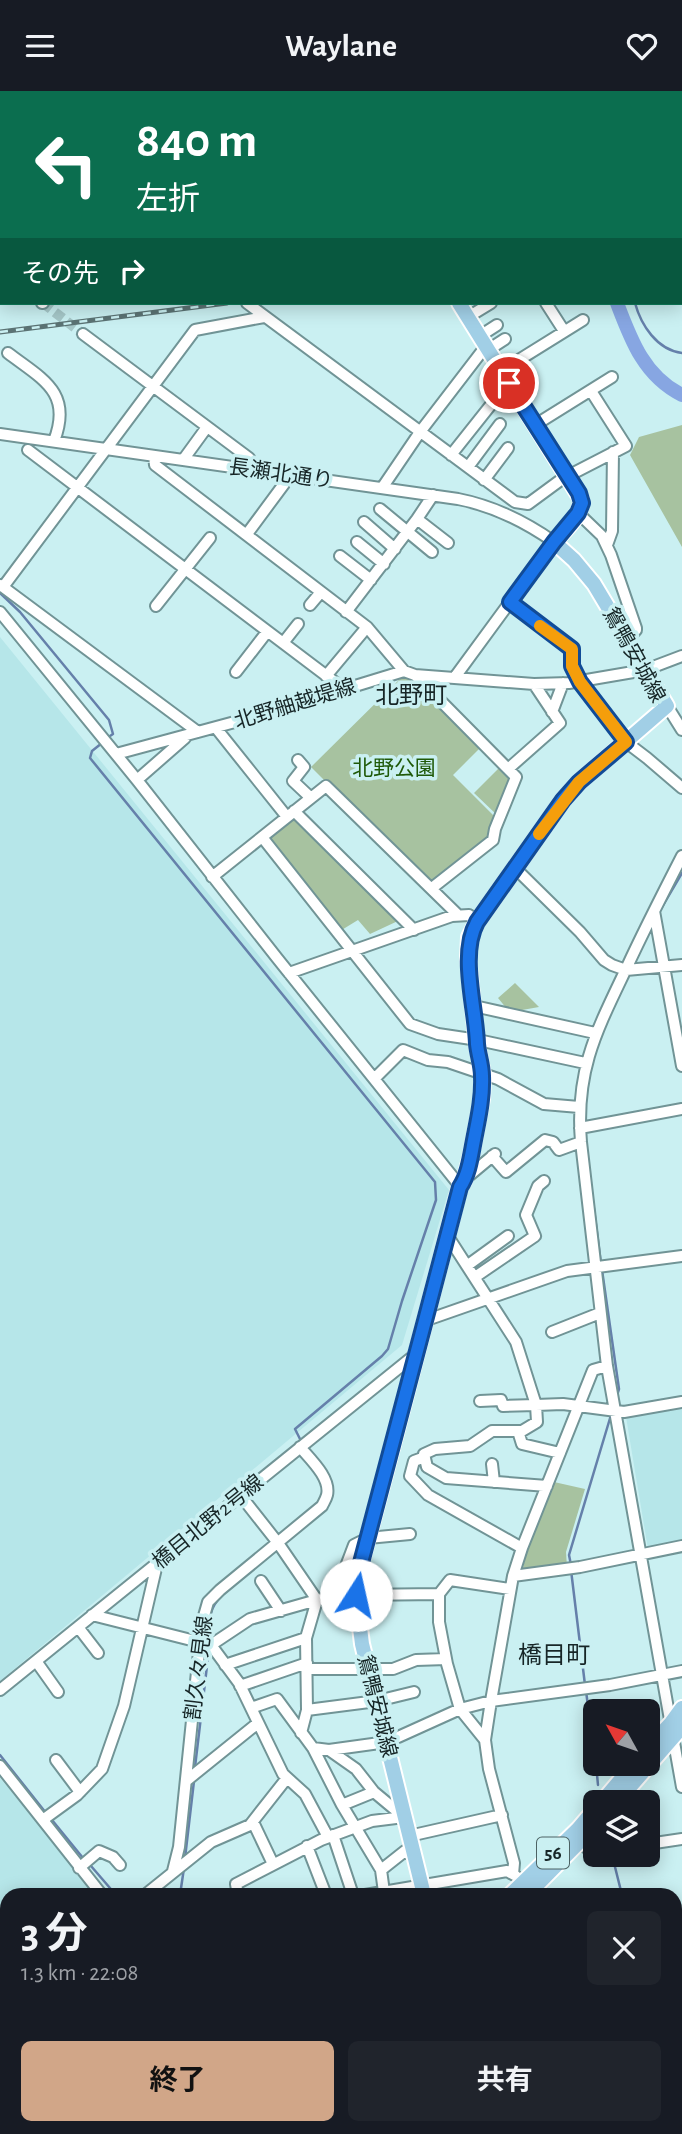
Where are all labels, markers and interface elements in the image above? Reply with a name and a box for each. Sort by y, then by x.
icon: menu [21,27,59,65]
icon: heart [623,27,661,65]
text: Waylane [285,30,397,62]
text: 840 m [136,117,257,166]
icon: left [21,119,112,210]
text: 左折 [136,183,200,215]
icon: right [113,252,151,290]
text: その先 [21,261,99,287]
pin [479,353,539,413]
icon: arrive [490,364,528,402]
street label: 長瀬北通り [228,455,335,492]
street label: 鴛鴨安城線 [599,604,670,706]
street label: 北野舳越堤線 [231,675,358,732]
district label: 北野町 [375,683,447,708]
park label: 北野公園 [352,757,436,779]
street label: 橋目北野2号線 [148,1470,267,1573]
position arrow [319,1558,393,1632]
street label: 割久々見線 [181,1614,216,1721]
district label: 橋目町 [518,1642,590,1668]
street label: 鴛鴨安城線 [354,1652,401,1759]
north arrow [583,1699,660,1776]
map controls [583,1699,660,1867]
button: layers [583,1790,660,1867]
road number: 56 [537,1837,569,1869]
button: close [587,1911,661,1985]
text: 3 分 [21,1913,87,1955]
text: 1.3 km · 22:08 [21,1962,138,1985]
button: 終了 [21,2041,334,2121]
button: 共有 [348,2041,661,2121]

